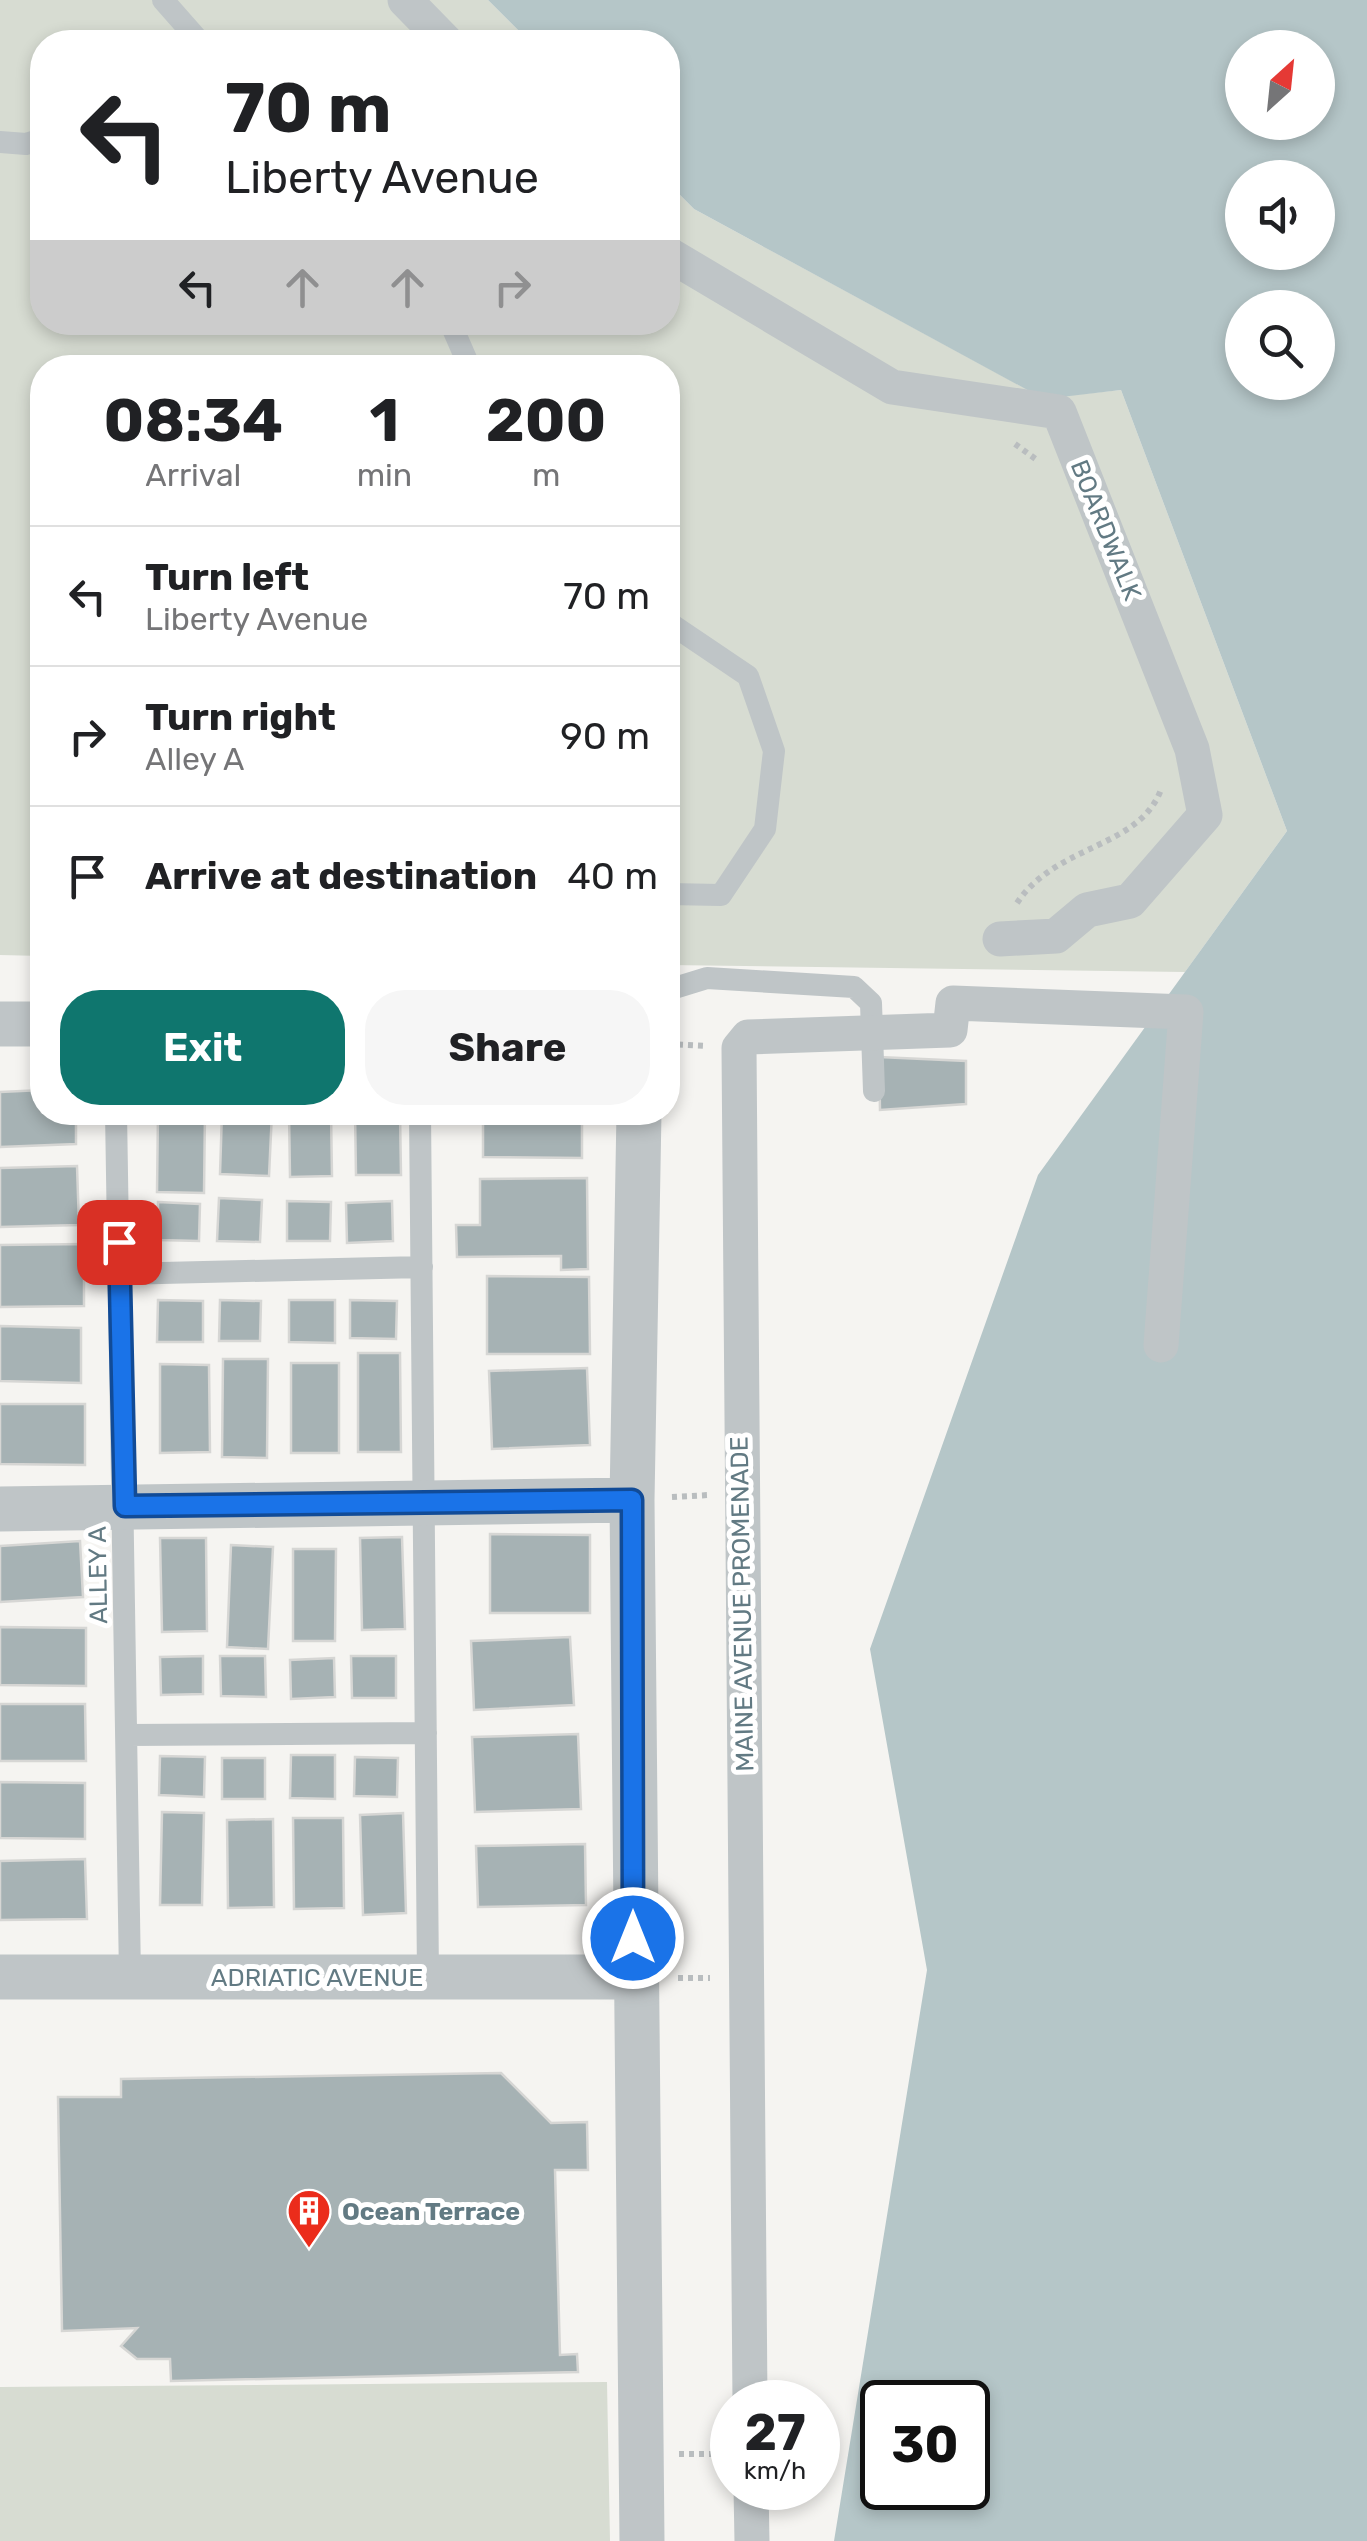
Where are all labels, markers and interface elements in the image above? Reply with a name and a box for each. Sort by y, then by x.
north arrow [1225,30,1335,140]
map controls [1225,30,1335,400]
text: 70 m [225,67,392,150]
icon: left [60,70,190,200]
text: Liberty Avenue [225,151,539,204]
button: sound [1225,160,1335,270]
icon: left [170,260,225,315]
icon: ahead [275,260,330,315]
icon: ahead [380,260,435,315]
icon: right [485,260,540,315]
button: search [1225,290,1335,400]
text: 08:34 [104,385,283,456]
text: 1 [370,385,399,456]
text: 200 [486,385,606,456]
text: Arrival [145,456,241,494]
text: min [357,456,412,494]
text: m [532,456,560,494]
street label: BOARDWALK [1065,456,1147,604]
text: Turn left [145,554,309,600]
icon: left [60,569,115,624]
text: 70 m [563,573,650,619]
text: Liberty Avenue [145,600,368,638]
text: Turn right [145,694,336,740]
icon: right [60,709,115,764]
text: 90 m [560,713,650,759]
text: Alley A [145,740,245,778]
icon: arrive [60,849,115,904]
text: Arrive at destination [145,853,537,899]
text: 40 m [567,853,658,899]
button: Exit [60,990,345,1105]
button: Share [365,990,650,1105]
pin [77,1200,162,1285]
icon: arrive [92,1215,147,1270]
street label: MAINE AVENUE PROMENADE [725,1436,759,1772]
street label: ALLEY A [83,1526,113,1624]
position arrow [581,1886,685,1990]
street label: ADRIATIC AVENUE [211,1963,423,1992]
building icon: Ocean Terrace [286,2188,332,2249]
place label: Ocean Terrace [342,2197,520,2226]
speed limit sign: 30 [860,2380,990,2510]
text: 27 [744,2403,806,2463]
text: km/h [744,2456,806,2485]

